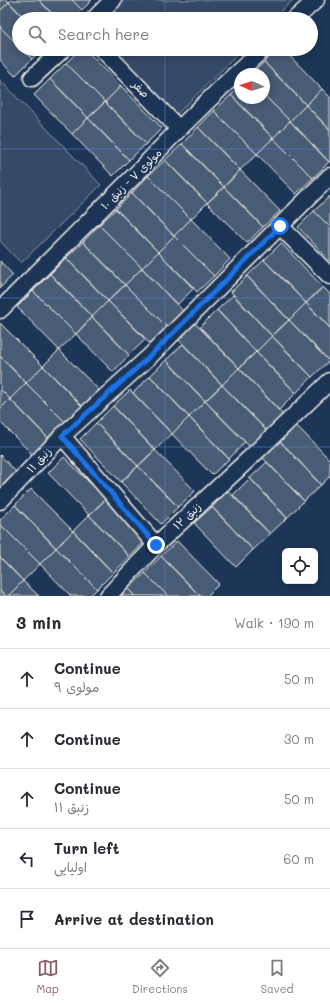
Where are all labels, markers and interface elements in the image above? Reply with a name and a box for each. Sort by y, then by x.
search box [12,12,318,56]
icon: search [26,23,48,45]
text: Search here [58,24,149,44]
north arrow [234,68,270,104]
street label: صفر [129,76,153,101]
street label: مولوی ۷ - زنبق ۱۰ [97,145,165,213]
route start [271,217,289,235]
street label: زنبق ۱۱ [23,444,55,476]
street label: زنبق ۱۲ [169,499,205,533]
route end [147,536,165,554]
map controls [282,548,318,584]
button: locate [282,548,318,584]
text: 3 min [16,611,61,633]
text: Walk · 190 m [234,614,314,631]
text: Continue [54,658,121,678]
icon: ahead [16,668,38,690]
text: 50 m [284,670,314,687]
text: مولوی ۹ [54,678,99,695]
icon: ahead [16,728,38,750]
text: Continue [54,729,121,749]
text: 30 m [284,730,314,747]
text: Continue [54,778,121,798]
icon: ahead [16,788,38,810]
text: 50 m [284,790,314,807]
text: زنبق ۱۱ [54,798,89,815]
text: Turn left [54,838,119,858]
icon: left [16,848,38,870]
text: 60 m [284,850,314,867]
text: اولیایی [54,858,87,875]
icon: arrive [16,908,38,930]
text: Arrive at destination [54,909,214,929]
tab: Map [37,957,59,996]
tab: Directions [132,957,188,996]
tab: Saved [261,957,293,996]

